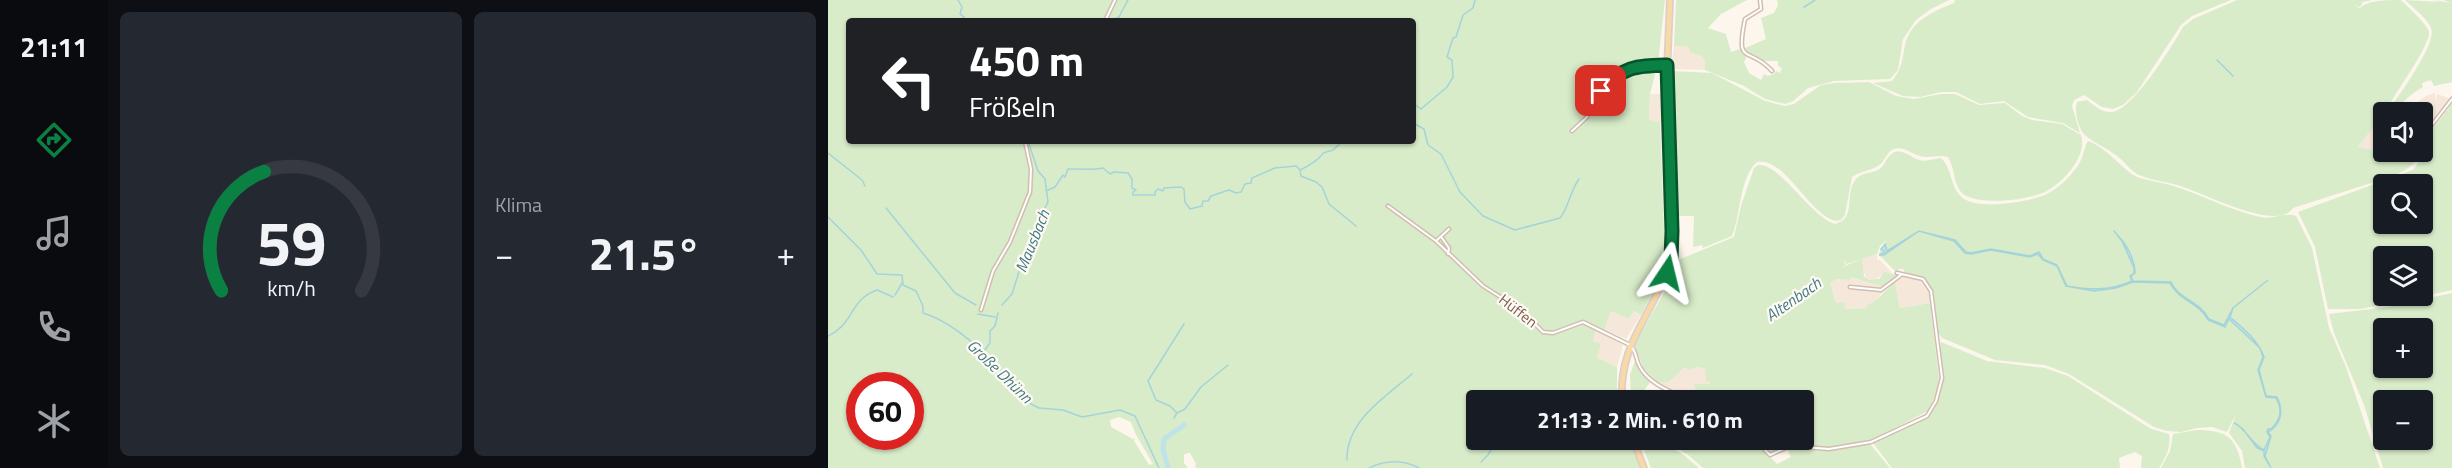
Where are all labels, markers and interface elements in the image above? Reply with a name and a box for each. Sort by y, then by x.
text: 21:11 [20,26,88,67]
text: 450 m [969,28,1084,92]
icon: left [870,42,948,120]
pin [1575,65,1626,116]
icon: arrive [1584,74,1617,107]
text: Frößeln [969,86,1056,127]
map controls [2373,102,2433,450]
button: sound [2373,102,2433,162]
icon: directions [33,119,75,161]
button: search [2373,174,2433,234]
text: Klima [495,189,542,220]
text: 59 [256,194,326,289]
water label: Mausbach [1009,205,1056,276]
icon: music [33,212,75,254]
text: 21.5° [589,219,701,287]
text: − [495,229,513,279]
text: + [777,229,795,279]
position arrow [1635,241,1699,305]
button: layers [2373,246,2433,306]
water label: Altenbach [1760,270,1827,327]
text: km/h [267,272,315,304]
street label: Hüffen [1494,288,1543,333]
icon: phone [33,306,75,348]
button: + [2373,318,2433,378]
water label: Große Dhünn [962,334,1039,409]
speed limit sign: 60 [846,372,924,450]
button: − [2373,390,2433,450]
icon: climate [33,400,75,442]
text: 21:13 · 2 Min. · 610 m [1537,403,1743,437]

